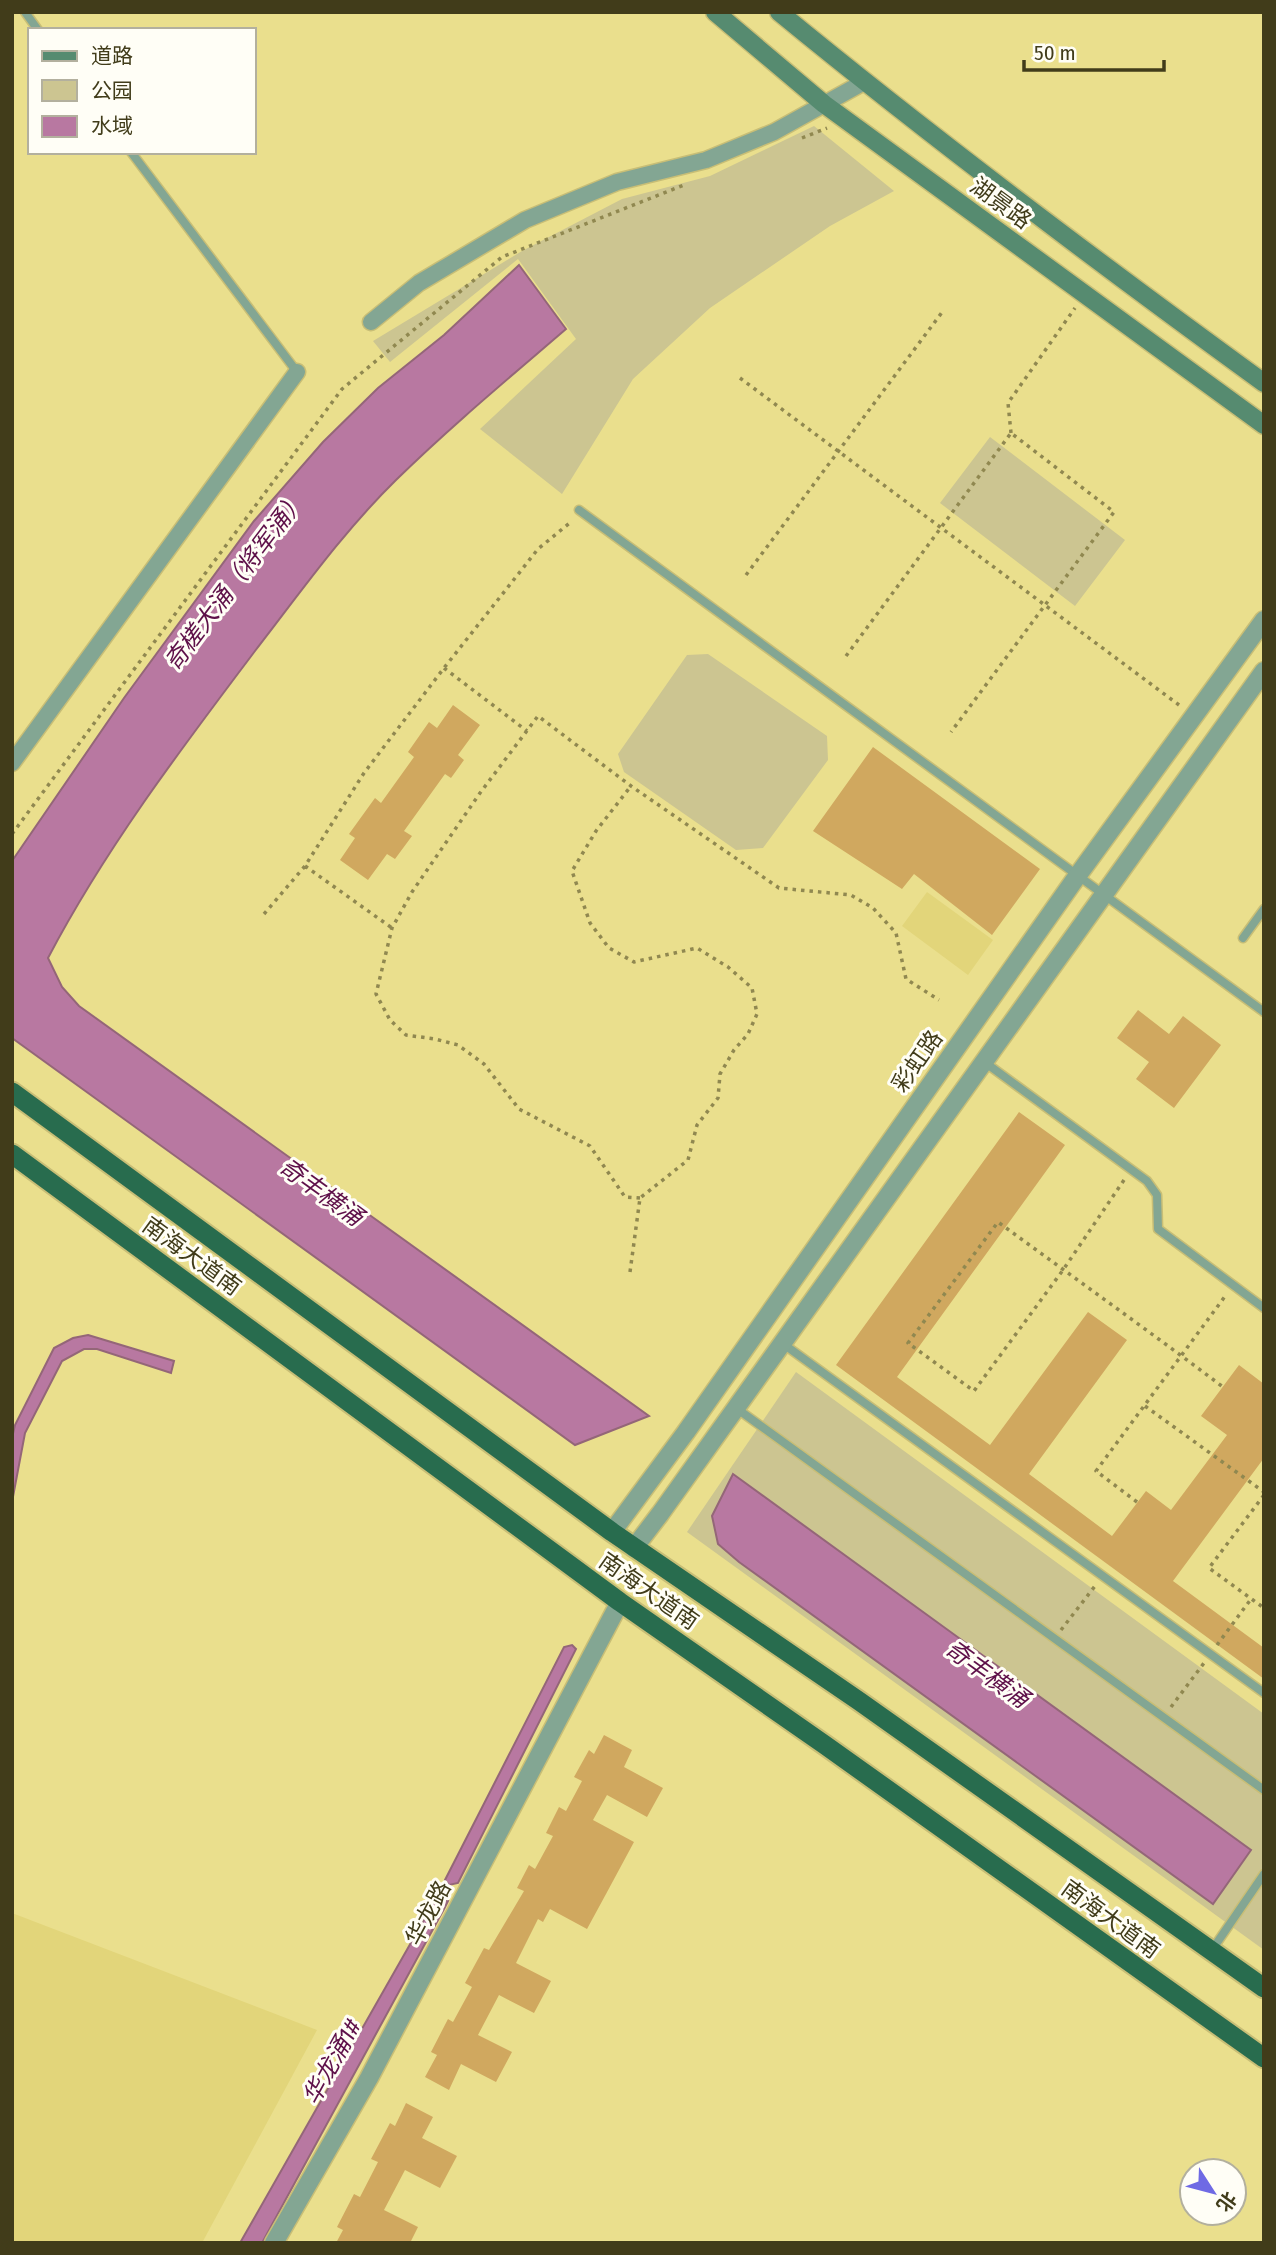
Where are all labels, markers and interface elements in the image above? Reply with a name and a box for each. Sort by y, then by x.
legend [28,28,256,154]
scale bar [1024,28,1164,72]
text: 50 m [1034,40,1076,66]
text: 道路 [91,43,133,69]
text: 公园 [91,78,133,104]
text: 水域 [91,113,133,139]
street label: 湖景路 [965,171,1037,235]
water label: 奇槎大涌（将军涌） [159,486,311,676]
street label: 彩虹路 [886,1025,948,1097]
water label: 奇丰横涌 [274,1152,370,1233]
street label: 南海大道南 [137,1211,247,1301]
street label: 南海大道南 [594,1547,704,1635]
water label: 奇丰横涌 [940,1634,1036,1715]
street label: 南海大道南 [1056,1874,1166,1964]
street label: 华龙路 [399,1876,457,1950]
water label: 华龙涌1# [297,2014,367,2109]
north arrow [1178,2157,1248,2227]
text: 北 [1211,2187,1241,2216]

